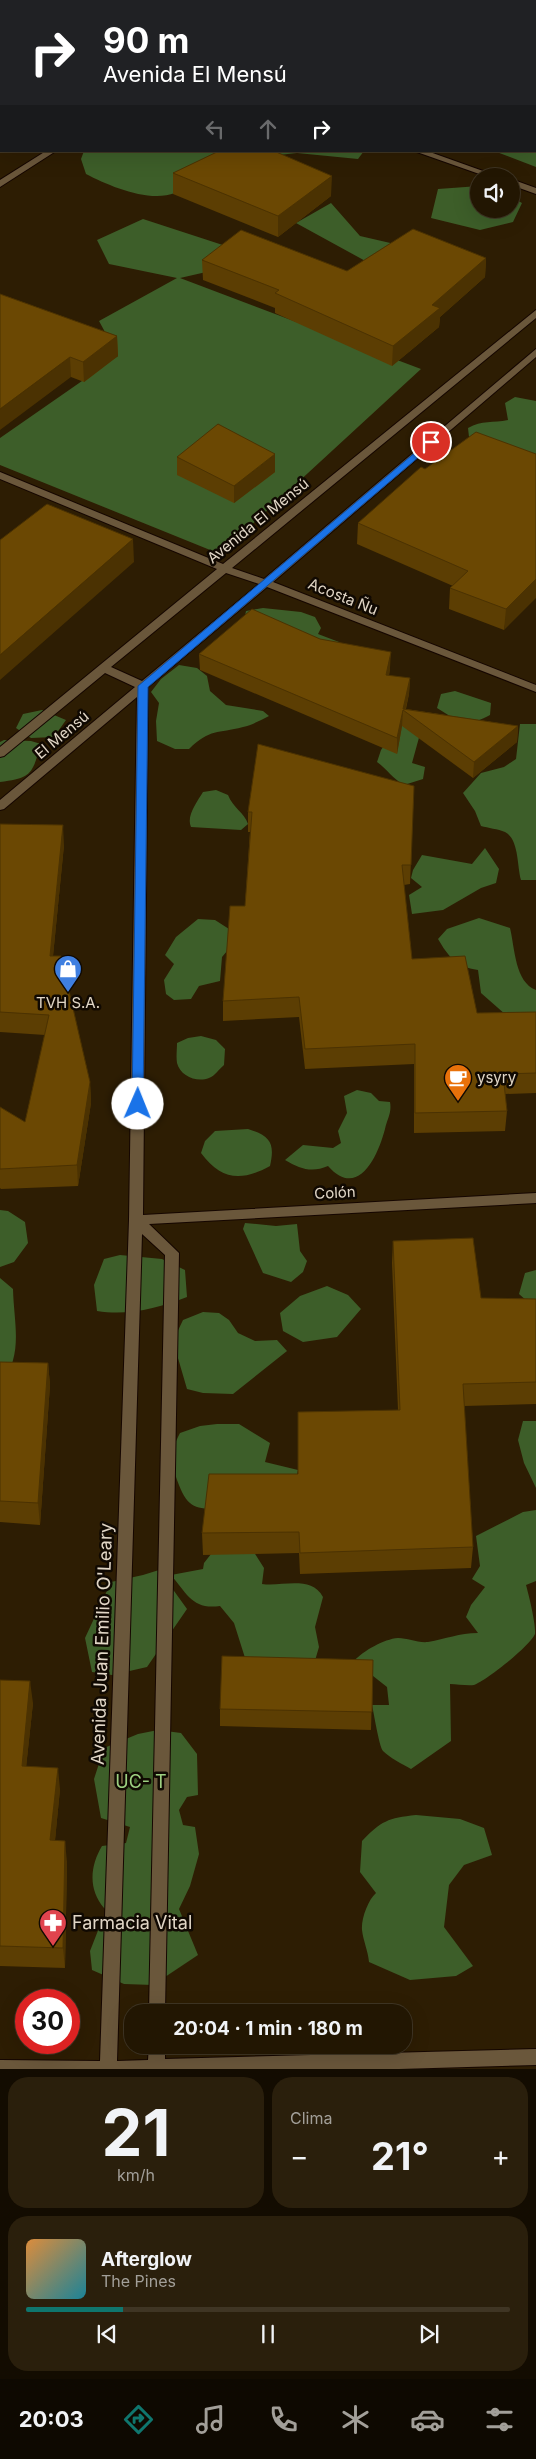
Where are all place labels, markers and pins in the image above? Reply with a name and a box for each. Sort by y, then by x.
pin [410,421,452,463]
shop icon: TVH S.A. [53,954,83,993]
place label: TVH S.A. [36,993,100,1012]
cafe icon: ysyry [443,1063,473,1102]
place label: ysyry [477,1068,517,1087]
pharmacy icon: Farmacia Vital [38,1908,68,1947]
place label: Farmacia Vital [72,1912,192,1933]

